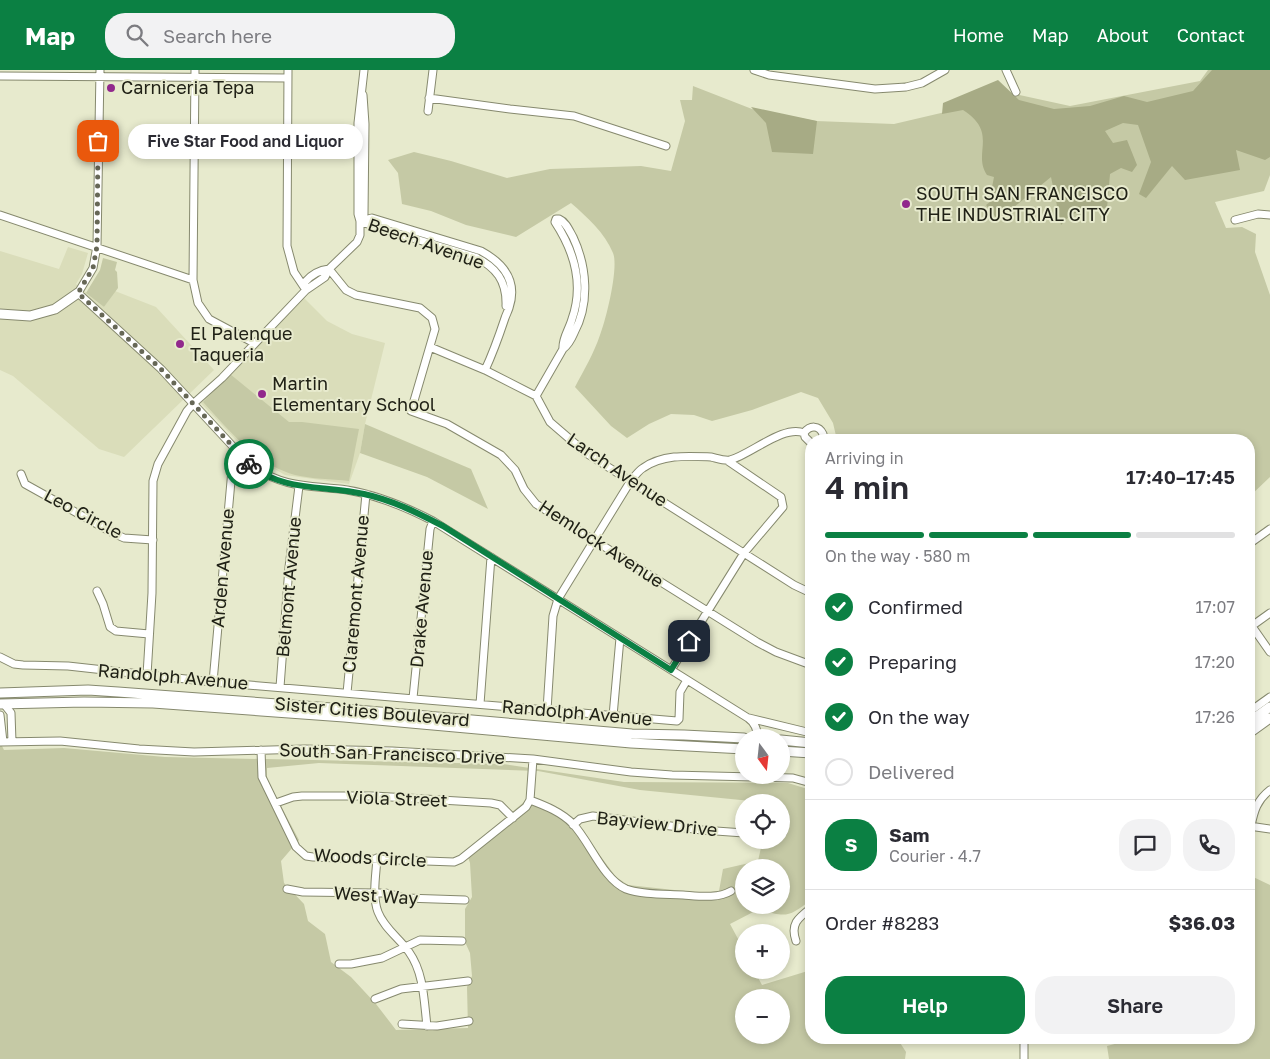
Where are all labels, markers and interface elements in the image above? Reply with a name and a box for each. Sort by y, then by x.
search box [105,13,455,58]
text: Map [25,21,75,50]
icon: search [123,21,151,49]
text: Search here [163,24,272,47]
text: Home [953,24,1004,46]
text: Map [1032,24,1069,46]
text: About [1097,24,1149,46]
text: Contact [1177,24,1245,46]
place label: Carniceria Tepa [121,76,254,98]
marker: Carniceria Tepa [105,82,117,94]
pin [77,120,119,162]
callout: Five Star Food and Liquor [128,124,363,158]
icon: bag [84,127,112,155]
text: Five Star Food and Liquor [147,131,344,151]
place label: SOUTH SAN FRANCISCO THE INDUSTRIAL CITY [916,182,1129,225]
marker: SOUTH SAN FRANCISCO THE INDUSTRIAL CITY [900,198,912,210]
street label: Beech Avenue [365,213,488,273]
place label: El Palenque Taqueria [190,322,293,365]
marker: El Palenque Taqueria [174,338,186,350]
place label: Martin Elementary School [272,372,436,415]
marker: Martin Elementary School [256,388,268,400]
street label: Larch Avenue [563,428,672,511]
courier [224,439,274,489]
text: Arriving in [825,448,904,468]
icon: bike [235,450,263,478]
text: 17:40–17:45 [1126,465,1235,488]
text: 4 min [825,468,909,506]
street label: Leo Circle [41,483,126,543]
street label: Hemlock Avenue [535,495,668,592]
street label: Arden Avenue [206,507,238,628]
street label: Claremont Avenue [337,514,373,674]
street label: Belmont Avenue [271,516,305,658]
text: On the way · 580 m [825,546,970,566]
street label: Drake Avenue [405,549,437,669]
icon: check [825,593,853,621]
text: Confirmed [868,595,963,618]
text: 17:07 [1196,597,1235,617]
pin [668,620,710,662]
icon: home [675,627,703,655]
icon: check [825,648,853,676]
text: Preparing [868,650,957,673]
text: 17:20 [1195,652,1235,672]
street label: Randolph Avenue [97,658,249,694]
street label: Sister Cities Boulevard [274,692,471,730]
street label: Randolph Avenue [501,694,653,730]
icon: check [825,703,853,731]
text: On the way [868,705,970,728]
text: 17:26 [1195,707,1235,727]
north arrow [735,729,790,784]
map controls [735,729,790,1044]
street label: South San Francisco Drive [279,738,505,768]
text: Delivered [868,760,955,783]
street label: Viola Street [346,785,448,811]
button: locate [735,794,790,849]
street label: Bayview Drive [596,806,719,840]
button: chat [1119,819,1171,871]
button: phone [1183,819,1235,871]
text: Sam [889,823,929,846]
text: S [845,833,857,856]
street label: Woods Circle [313,843,427,871]
text: Courier · 4.7 [889,846,981,866]
button: layers [735,859,790,914]
street label: West Way [333,881,419,909]
text: Order #8283 [825,911,939,934]
text: $36.03 [1169,911,1235,934]
button: + [735,924,790,979]
button: Help [825,976,1025,1034]
button: Share [1035,976,1235,1034]
button: − [735,989,790,1044]

